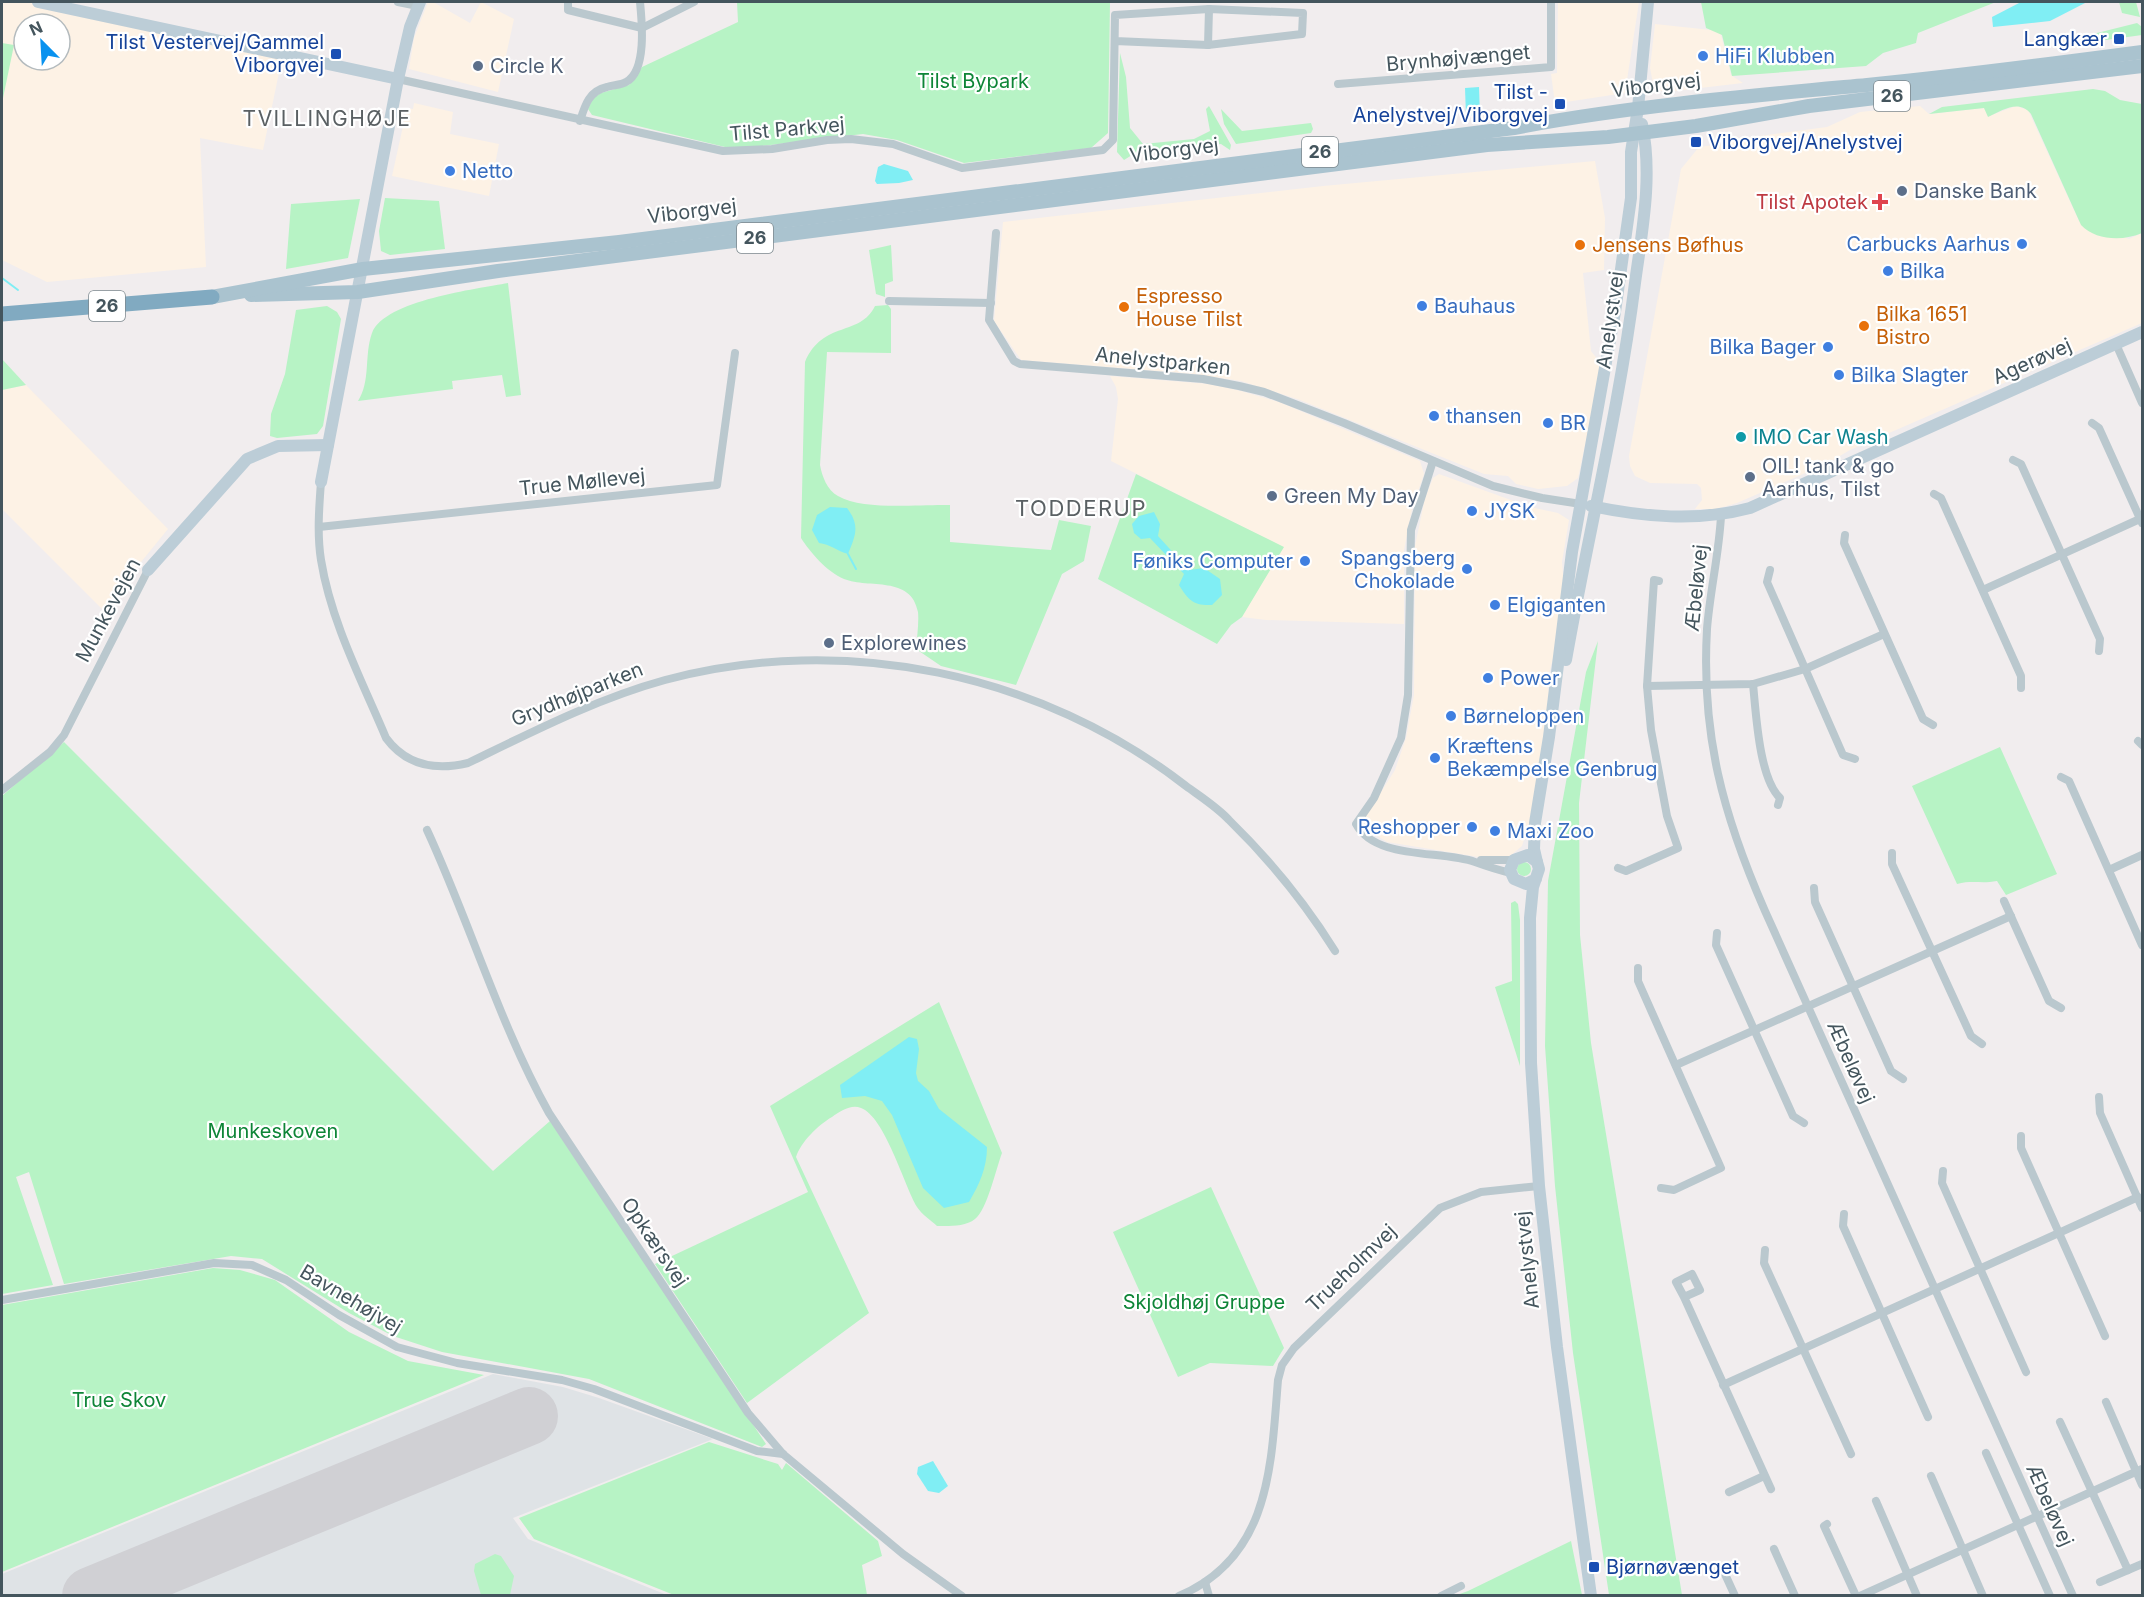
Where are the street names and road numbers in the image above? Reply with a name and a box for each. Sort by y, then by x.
street label: Brynhøjvænget [1385,40,1531,76]
street label: Viborgvej [1610,68,1702,102]
road number: 26 [1874,81,1910,111]
street label: Tilst Parkvej [728,112,846,146]
street label: Viborgvej [1128,133,1220,167]
road number: 26 [1302,137,1338,167]
street label: Viborgvej [646,194,738,228]
road number: 26 [737,223,773,253]
street label: Anelystvej [1591,270,1629,370]
road number: 26 [89,291,125,321]
street label: Agerøvej [1989,333,2075,389]
street label: Anelystparken [1094,342,1232,380]
street label: True Møllevej [518,463,646,501]
street label: Æbeløvej [1679,543,1713,633]
street label: Munkevejen [71,554,145,666]
street label: Grydhøjparken [508,657,646,731]
street label: Æbeløvej [1822,1017,1880,1107]
street label: Opkærsvej [616,1193,694,1291]
street label: Anelystvej [1510,1210,1544,1310]
street label: Trueholmvej [1301,1219,1401,1317]
street label: Bavnehøjvej [296,1259,406,1339]
street label: Æbeløvej [2021,1460,2079,1550]

